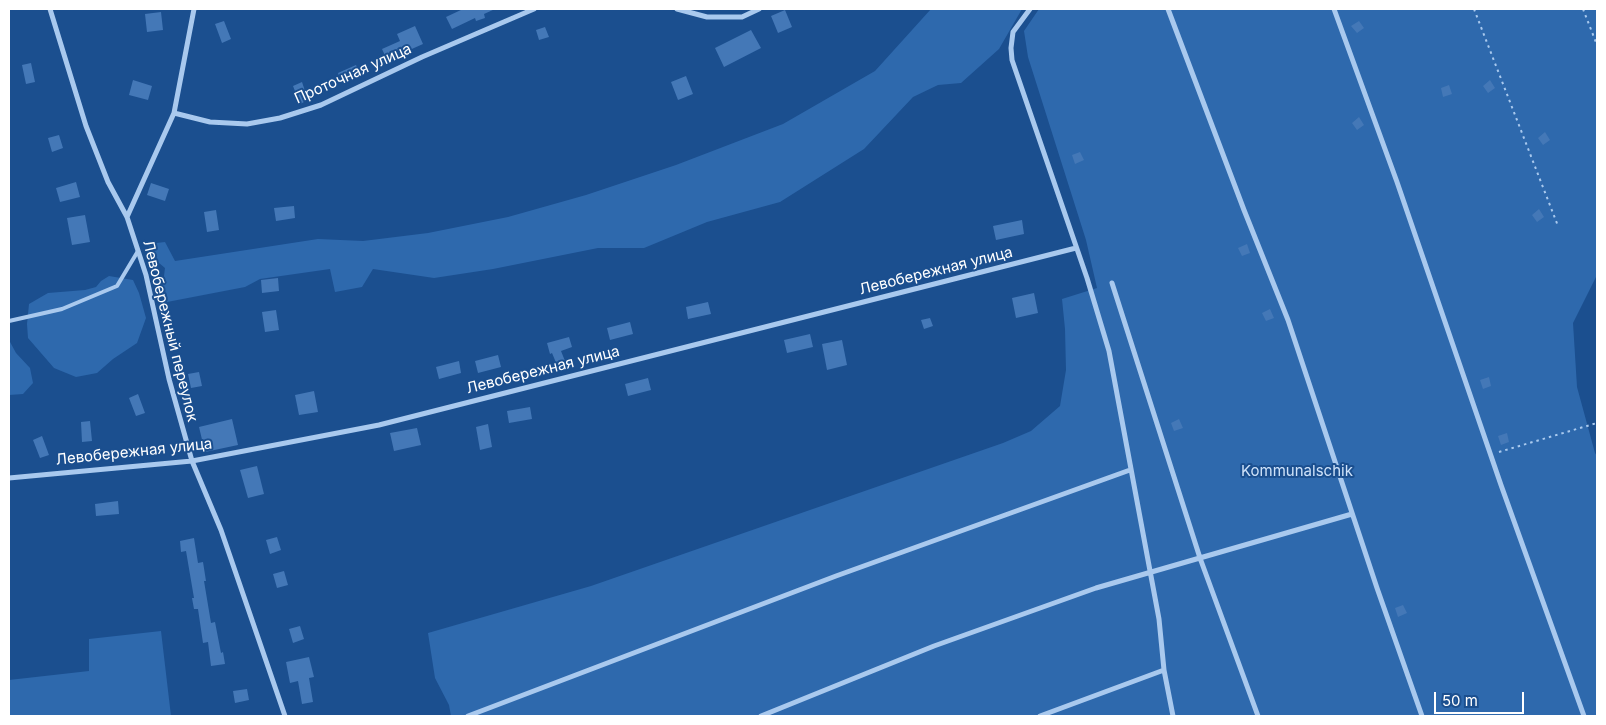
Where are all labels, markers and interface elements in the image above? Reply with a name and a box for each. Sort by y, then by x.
street label: Проточная улица [292,40,414,108]
street label: Левобережный переулок [139,238,201,424]
street label: Левобережная улица [858,243,1014,299]
street label: Левобережная улица [465,342,621,398]
street label: Левобережная улица [55,435,213,469]
park label: Kommunalschik [1241,462,1353,480]
scale bar [1436,682,1526,714]
text: 50 m [1442,691,1478,710]

